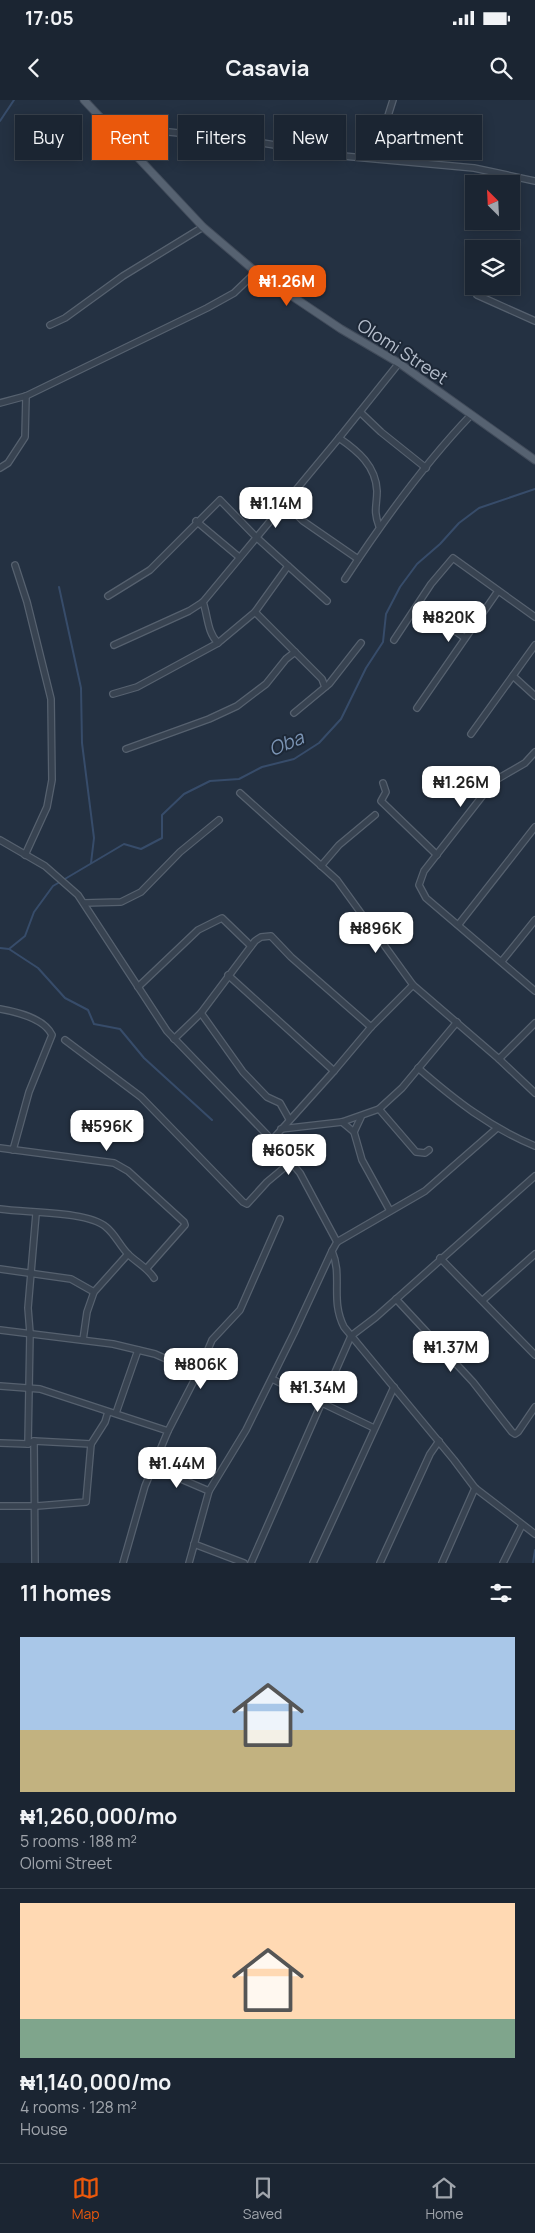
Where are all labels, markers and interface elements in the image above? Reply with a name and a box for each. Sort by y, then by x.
text: 17:05 [25,5,74,31]
text: Casavia [225,53,310,83]
icon: back [20,54,48,82]
icon: search [487,54,515,82]
chip: Buy [15,115,82,160]
chip: Rent [92,115,168,160]
chip: Filters [178,115,264,160]
chip: New [274,115,346,160]
chip: Apartment [356,115,482,160]
north arrow [465,175,520,230]
map controls [465,175,520,295]
button: layers [465,240,520,295]
pin: ₦1.26M [246,264,328,307]
text: ₦1.26M [259,270,315,292]
street label: Olomi Street [353,313,453,389]
pin: ₦1.14M [235,486,317,529]
text: ₦1.14M [250,492,302,514]
pin: ₦820K [414,600,484,643]
text: ₦820K [423,606,475,628]
water label: Oba [265,724,309,762]
pin: ₦1.26M [420,766,502,808]
text: ₦1.26M [433,771,489,793]
pin: ₦896K [341,912,411,954]
text: ₦896K [350,917,402,939]
pin: ₦596K [72,1110,142,1152]
text: ₦596K [81,1115,133,1137]
pin: ₦605K [254,1134,324,1176]
text: ₦605K [263,1139,315,1161]
pin: ₦1.37M [410,1330,492,1373]
text: ₦1.37M [424,1336,478,1358]
pin: ₦806K [166,1348,236,1390]
text: ₦806K [175,1353,227,1375]
pin: ₦1.34M [277,1370,359,1413]
text: ₦1.34M [290,1376,346,1398]
pin: ₦1.44M [136,1446,218,1489]
text: ₦1.44M [149,1452,205,1474]
text: 11 homes [20,1579,111,1607]
icon: filters [487,1579,515,1607]
icon: home [223,1670,313,1760]
text: ₦1,260,000/mo [20,1802,177,1830]
text: 5 rooms · 188 m² [20,1830,137,1852]
text: Olomi Street [20,1852,112,1874]
icon: home [223,1935,313,2025]
text: ₦1,140,000/mo [20,2068,171,2096]
text: 4 rooms · 128 m² [20,2096,137,2118]
text: House [20,2118,68,2140]
tab: Map [72,2174,100,2223]
tab: Saved [243,2174,282,2223]
tab: Home [426,2174,463,2223]

